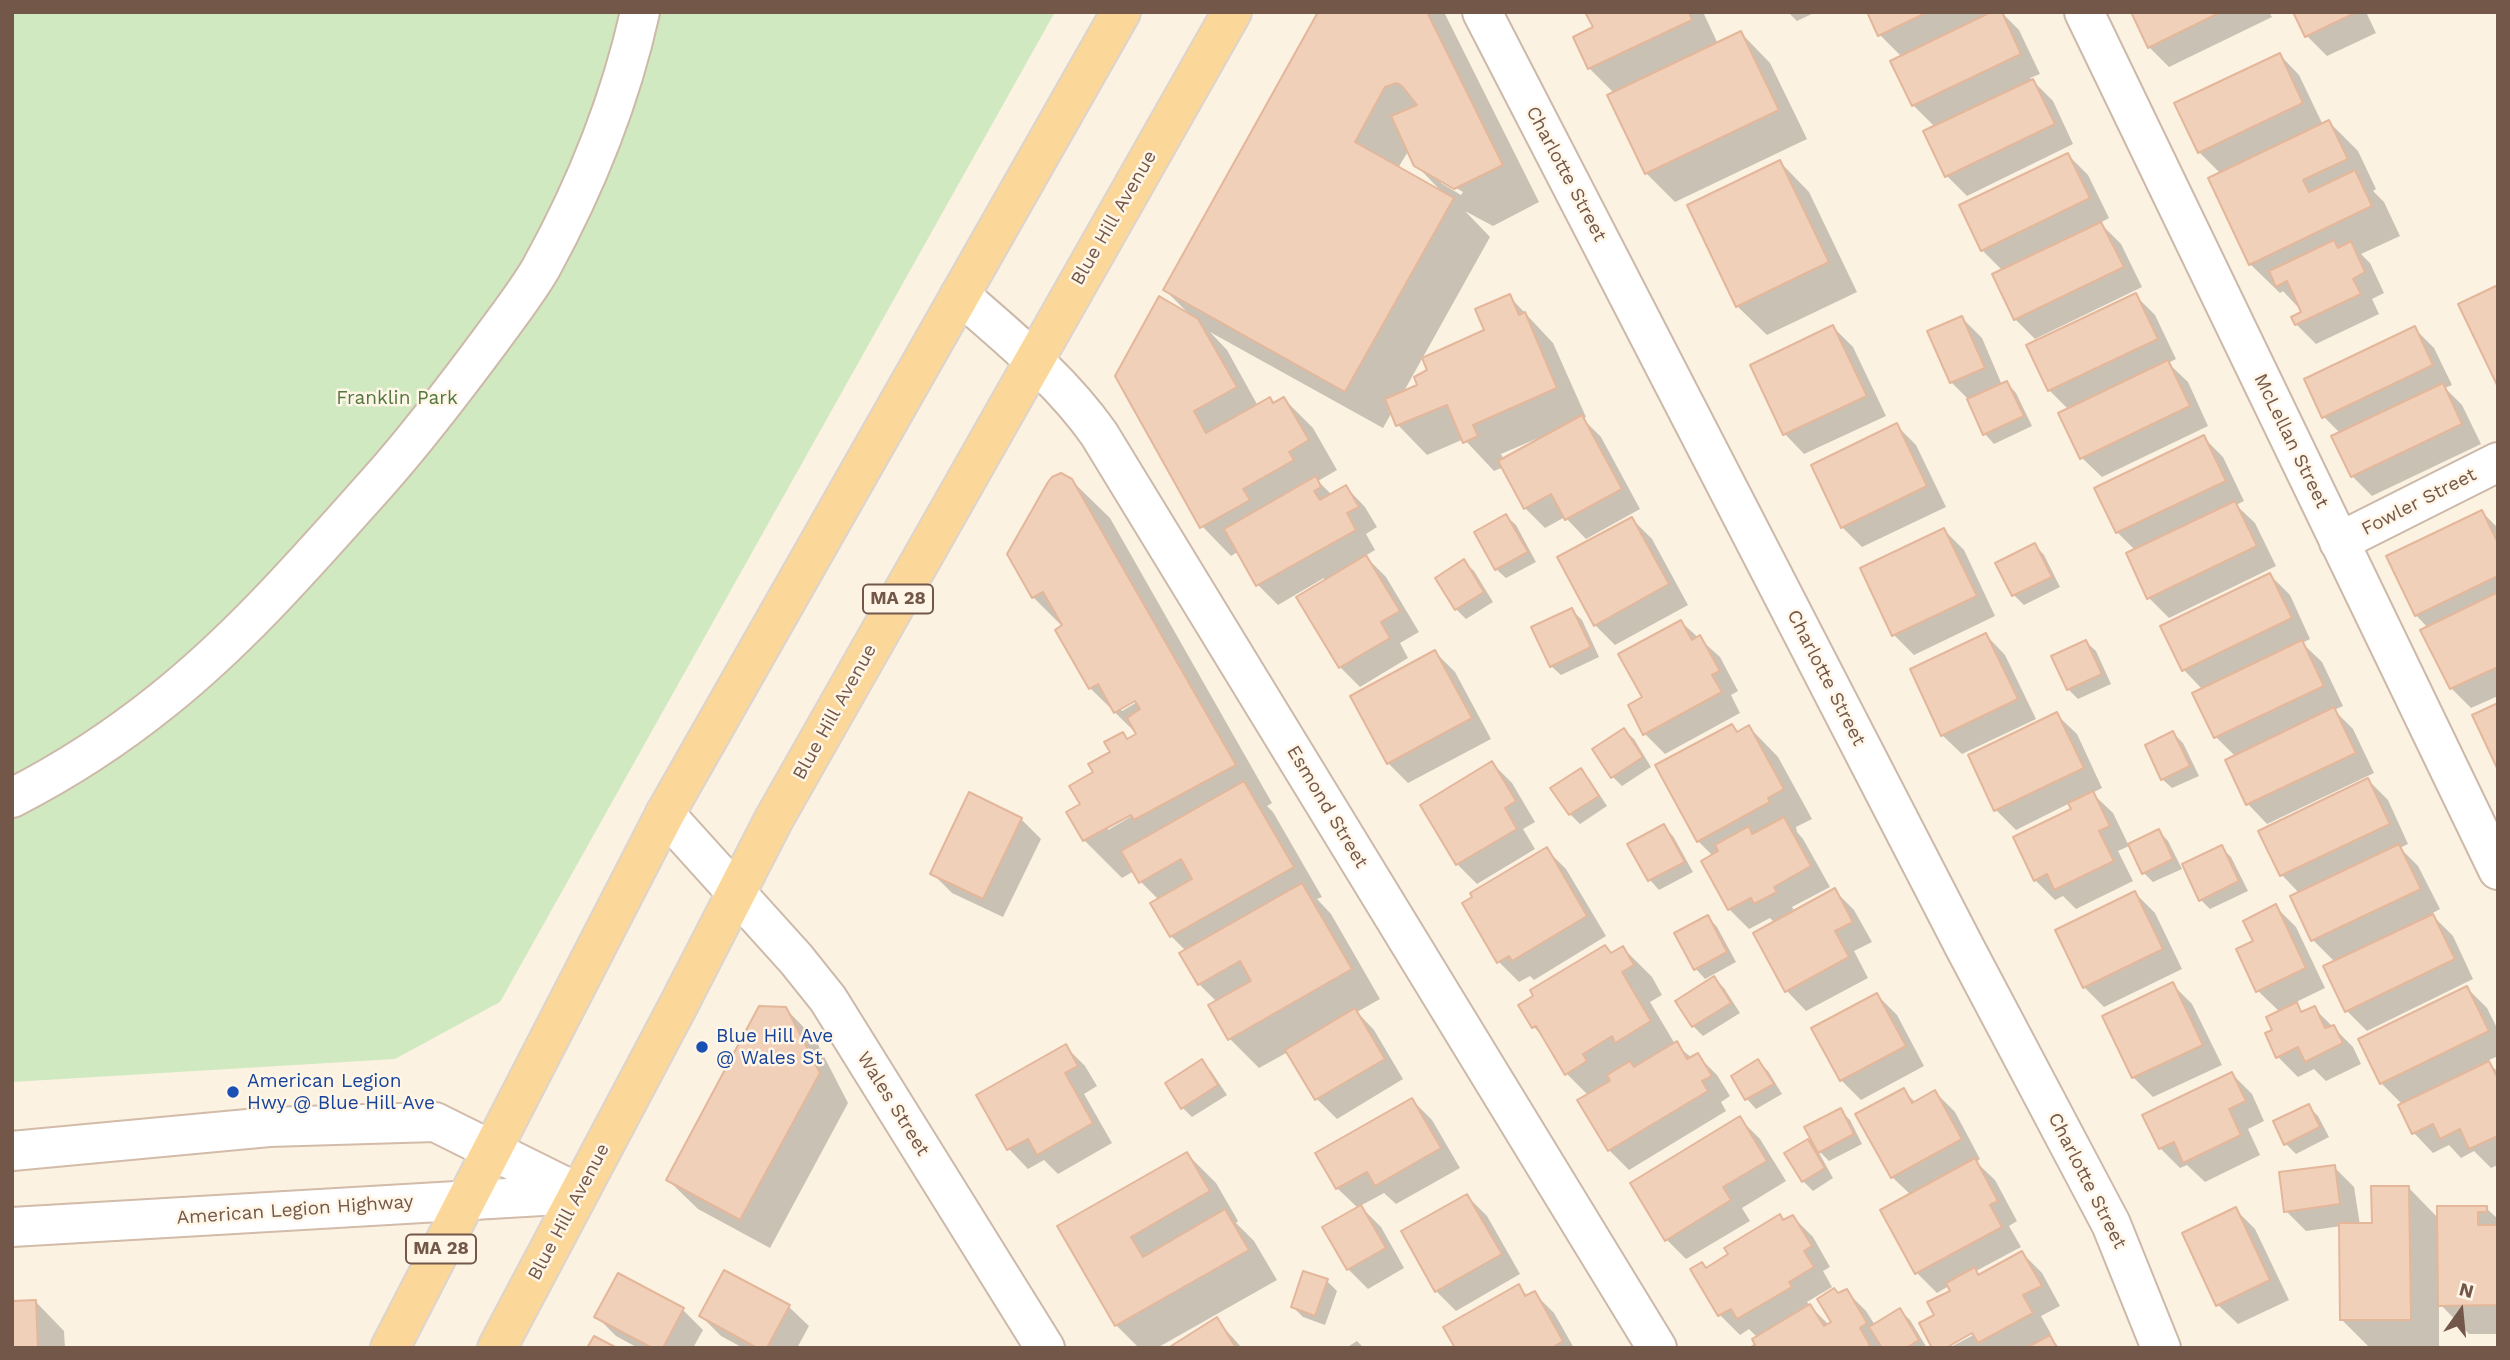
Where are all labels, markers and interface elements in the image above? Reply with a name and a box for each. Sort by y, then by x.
street label: Charlotte Street [1521,103,1611,245]
street label: Blue Hill Avenue [1066,147,1162,289]
street label: McLellan Street [2249,370,2333,512]
park label: Franklin Park [336,387,458,409]
street label: Fowler Street [2358,463,2480,541]
road number: MA 28 [863,584,933,614]
street label: Charlotte Street [1782,606,1870,750]
street label: Blue Hill Avenue [788,640,882,784]
street label: Esmond Street [1281,742,1373,872]
place label: Blue Hill Ave @ Wales St [716,1025,833,1069]
marker: Blue Hill Ave @ Wales St [694,1039,710,1055]
street label: Wales Street [852,1048,934,1160]
place label: American Legion Hwy @ Blue Hill Ave [247,1070,435,1114]
marker: American Legion Hwy @ Blue Hill Ave [225,1084,241,1100]
street label: Charlotte Street [2043,1109,2131,1253]
street label: Blue Hill Avenue [523,1140,615,1284]
street label: American Legion Highway [176,1190,414,1230]
road number: MA 28 [406,1234,476,1264]
north arrow [2426,1276,2496,1346]
text: N [2457,1277,2476,1303]

